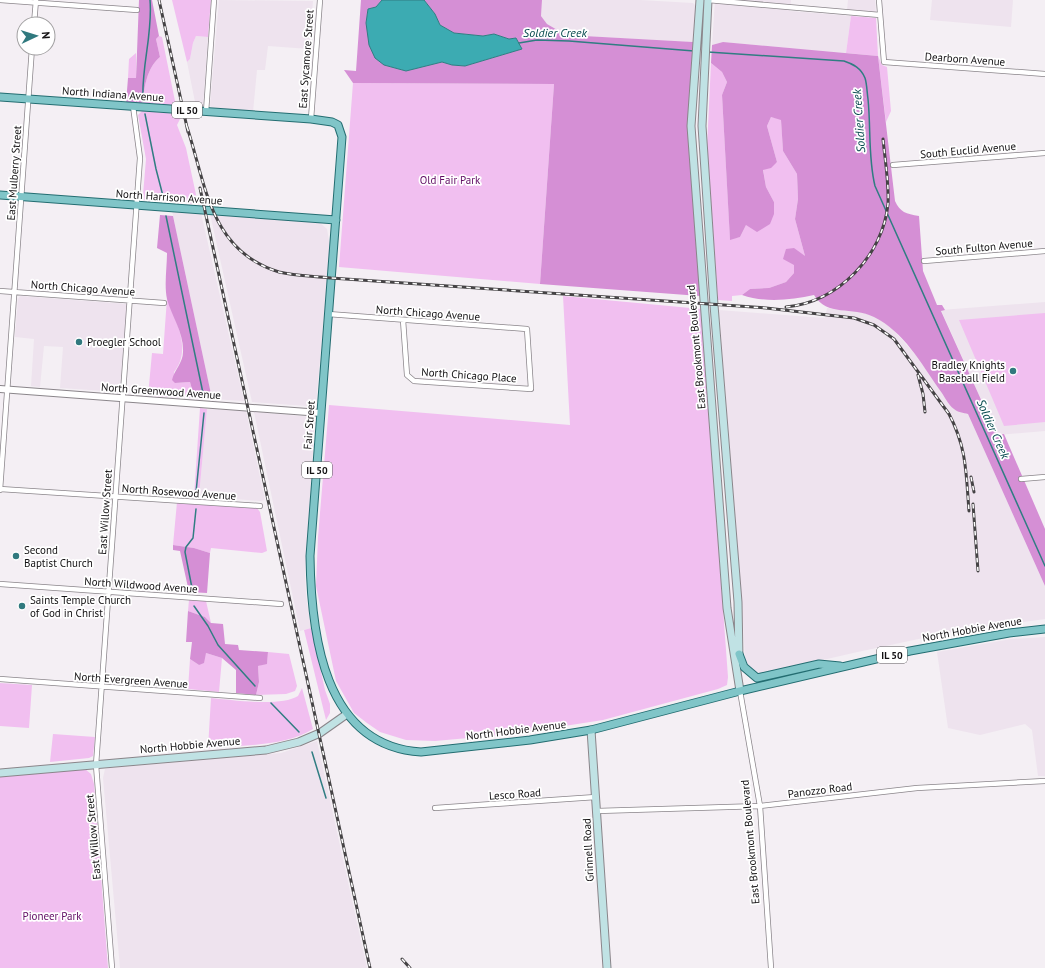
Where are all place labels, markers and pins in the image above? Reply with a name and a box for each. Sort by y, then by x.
place label: Proegler School [87,335,162,349]
marker: Proegler School [74,337,84,347]
place label: Bradley Knights Baseball Field [932,358,1005,385]
marker: Bradley Knights Baseball Field [1008,366,1018,376]
place label: Second Baptist Church [24,543,93,570]
marker: Second Baptist Church [11,551,21,561]
place label: Saints Temple Church of God in Christ [30,593,131,620]
marker: Saints Temple Church of God in Christ [17,601,27,611]

